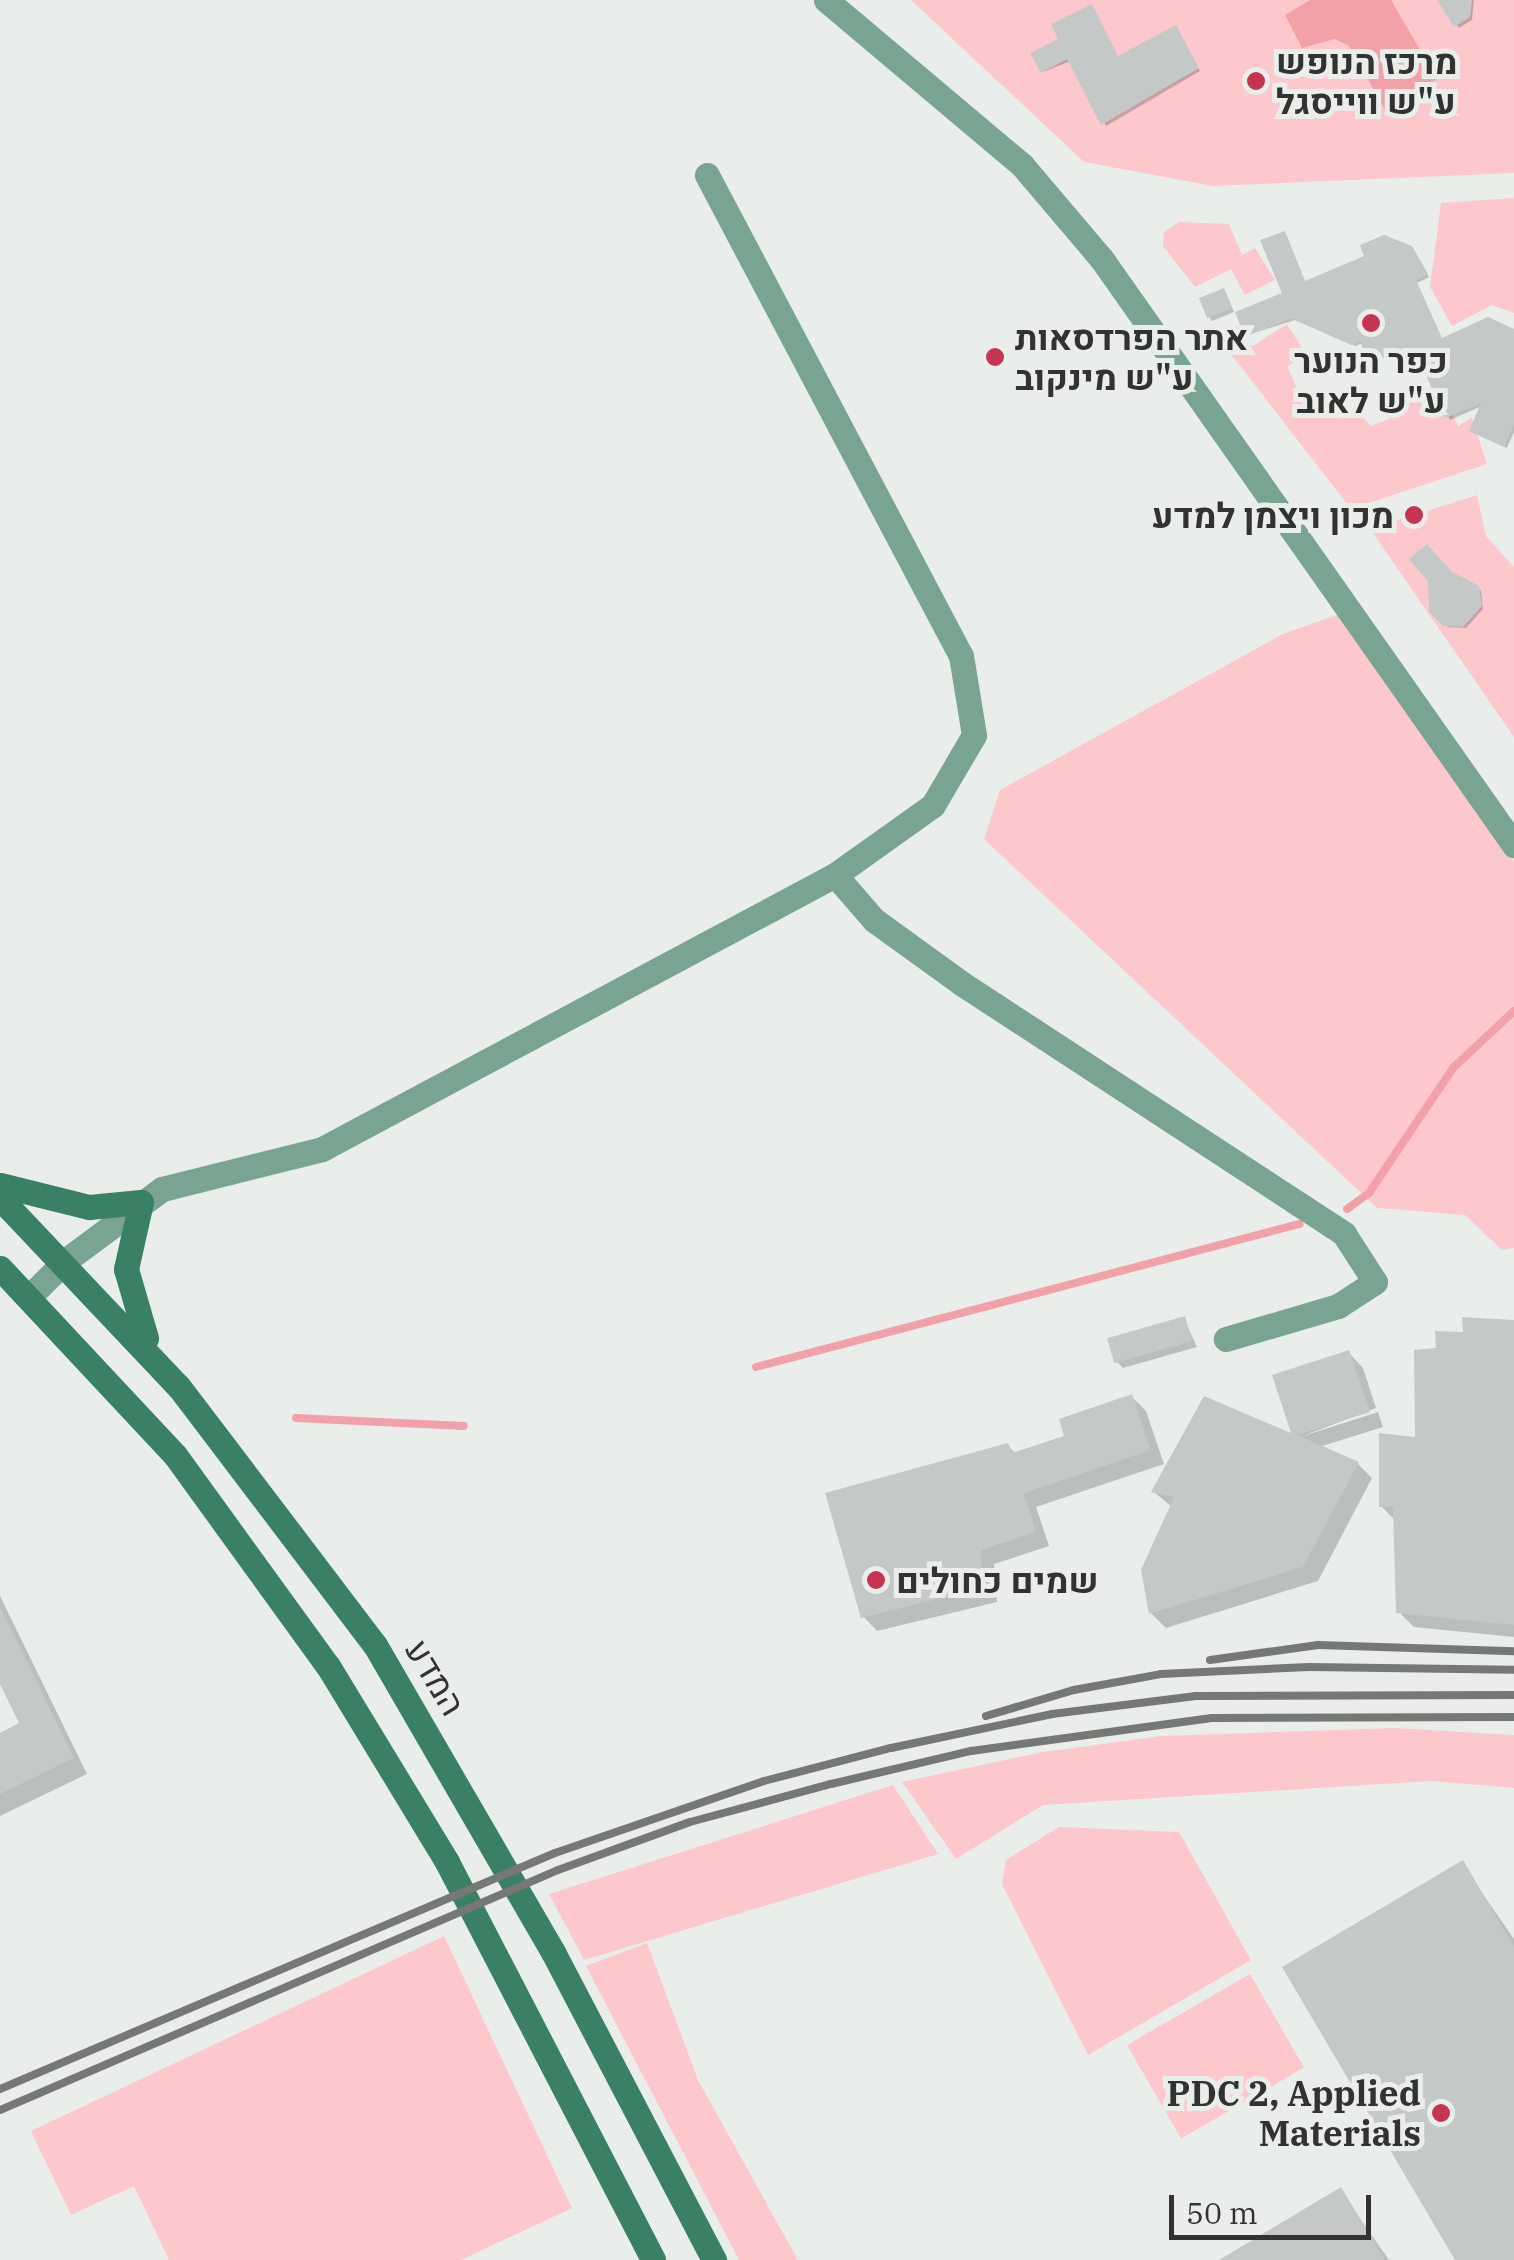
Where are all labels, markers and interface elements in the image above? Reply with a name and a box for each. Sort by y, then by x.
place label: מרכז הנופש ע"ש ווייסגל [1276,40,1457,122]
marker: מרכז הנופש ע"ש ווייסגל [1245,70,1267,92]
marker: כפר הנוער ע"ש לאוב [1360,312,1382,334]
place label: אתר הפרדסאות ע"ש מינקוב [1015,316,1248,398]
place label: כפר הנוער ע"ש לאוב [1294,339,1448,421]
marker: אתר הפרדסאות ע"ש מינקוב [984,346,1006,368]
place label: מכון ויצמן למדע [1152,494,1394,536]
marker: מכון ויצמן למדע [1403,504,1425,526]
place label: שמים כחולים [896,1559,1099,1601]
marker: שמים כחולים [865,1569,887,1591]
street label: המדע [397,1631,475,1723]
place label: PDC 2, Applied Materials [1167,2072,1421,2154]
marker: PDC 2, Applied Materials [1430,2102,1452,2124]
scale bar [1174,2175,1376,2237]
text: 50 m [1186,2193,1258,2232]

